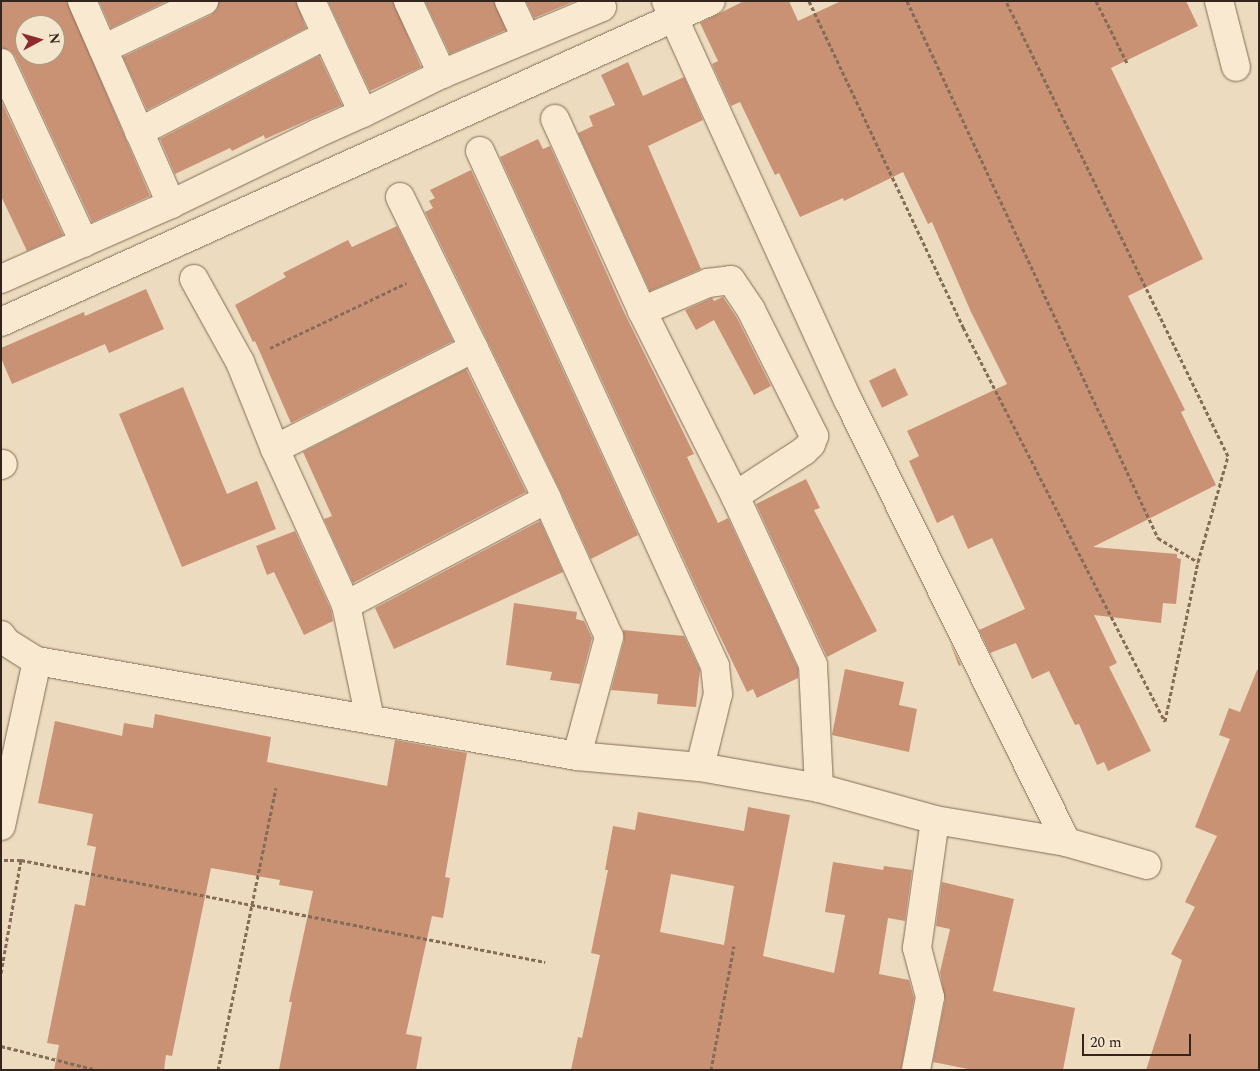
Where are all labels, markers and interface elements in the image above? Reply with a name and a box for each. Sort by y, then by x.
north arrow [15,15,65,65]
text: N [43,32,65,45]
scale bar [1085,1024,1194,1056]
text: 20 m [1090,1031,1122,1054]

